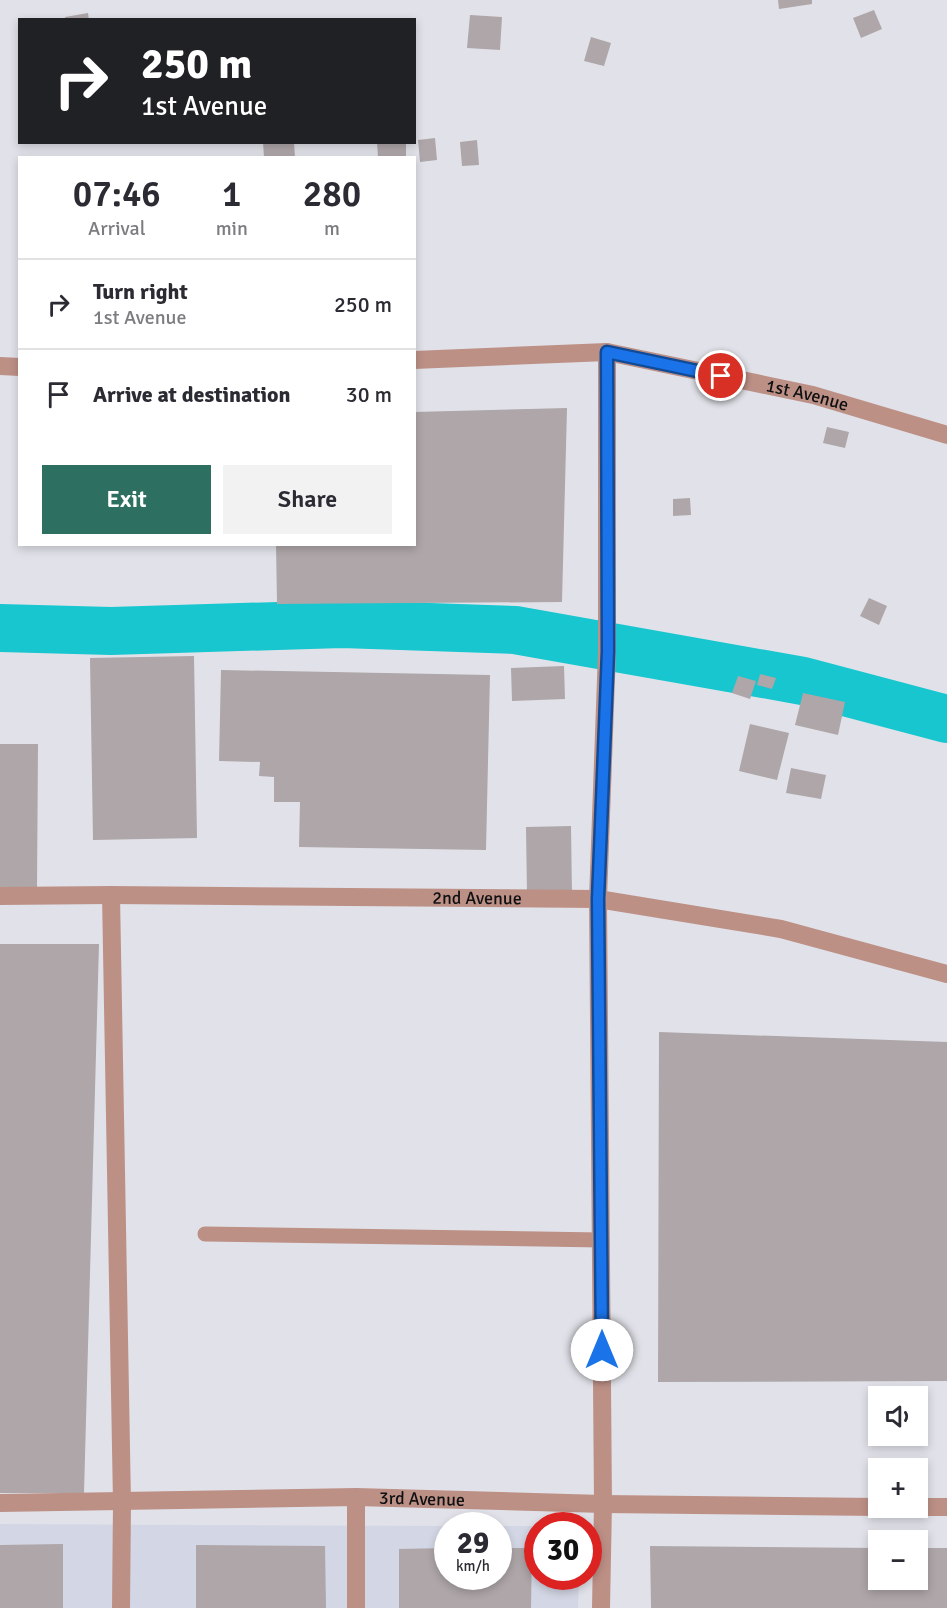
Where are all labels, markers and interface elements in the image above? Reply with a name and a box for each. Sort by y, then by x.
text: 250 m [141,39,252,90]
icon: right [42,42,120,120]
text: 1st Avenue [141,90,267,123]
text: 07:46 [73,172,161,217]
text: 1 [222,172,242,217]
text: 280 [303,172,361,217]
text: Arrival [88,216,146,241]
text: min [216,216,248,241]
text: m [324,216,340,241]
text: Turn right [93,278,188,305]
icon: right [42,288,75,321]
text: 250 m [334,291,392,318]
text: 1st Avenue [93,305,187,330]
pin [695,350,746,401]
icon: arrive [704,359,737,392]
street label: 1st Avenue [764,374,851,416]
icon: arrive [42,378,75,411]
text: Arrive at destination [93,381,290,408]
text: 30 m [346,381,392,408]
button: Exit [42,465,211,534]
button: Share [223,465,392,534]
street label: 2nd Avenue [432,887,522,909]
position arrow [570,1318,634,1382]
map controls [868,1386,928,1590]
button: sound [868,1386,928,1446]
button: + [868,1458,928,1518]
street label: 3rd Avenue [379,1487,465,1511]
speed limit sign: 30 [524,1512,602,1590]
text: 29 [457,1525,489,1562]
button: − [868,1530,928,1590]
text: km/h [456,1557,490,1575]

